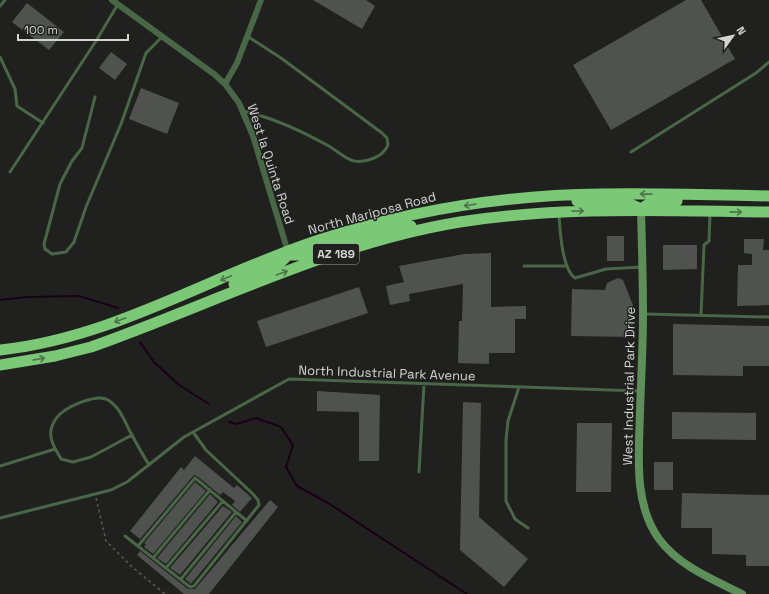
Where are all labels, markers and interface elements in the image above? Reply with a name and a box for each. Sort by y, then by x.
scale bar [18,16,128,42]
north arrow [713,16,753,56]
text: 100 m [24,22,58,38]
text: N [734,24,749,37]
street label: West la Quinta Road [244,102,298,226]
street label: North Mariposa Road [306,188,438,238]
one-way arrow [640,190,653,198]
one-way arrow [464,201,477,209]
one-way arrow [571,207,584,215]
one-way arrow [729,208,742,216]
road number: AZ 189 [313,244,359,264]
one-way arrow [276,269,288,277]
one-way arrow [220,274,232,282]
street label: West Industrial Park Drive [619,307,639,465]
one-way arrow [114,317,126,325]
one-way arrow [32,355,45,363]
street label: North Industrial Park Avenue [298,361,476,385]

